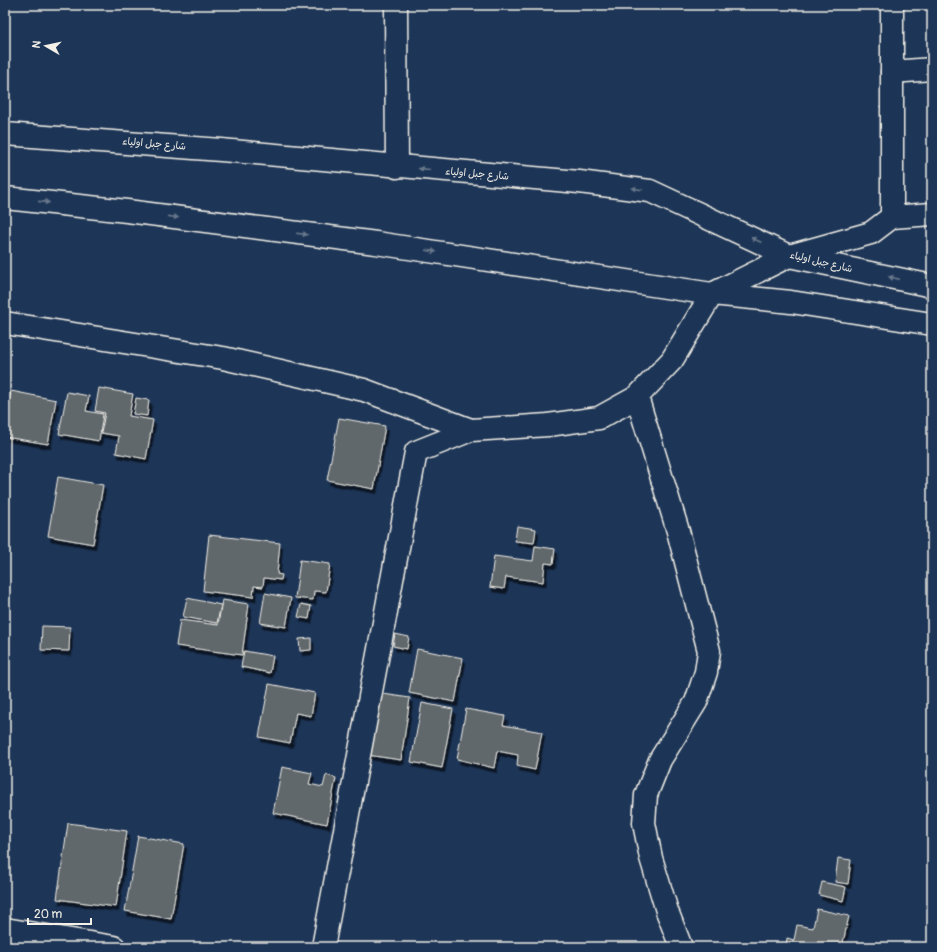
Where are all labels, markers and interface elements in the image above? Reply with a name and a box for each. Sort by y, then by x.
north arrow [26,26,66,66]
text: N [30,39,44,49]
street label: شارع جبل اولياء [122,135,187,154]
street label: شارع جبل اولياء [445,165,510,184]
one-way arrow [418,166,430,173]
one-way arrow [631,186,643,192]
one-way arrow [38,199,50,206]
one-way arrow [167,214,179,220]
one-way arrow [296,231,308,237]
one-way arrow [750,237,761,243]
one-way arrow [425,248,437,254]
street label: شارع جبل اولياء [788,249,854,276]
one-way arrow [888,275,900,281]
scale bar [28,900,91,926]
text: 20 m [34,907,63,922]

